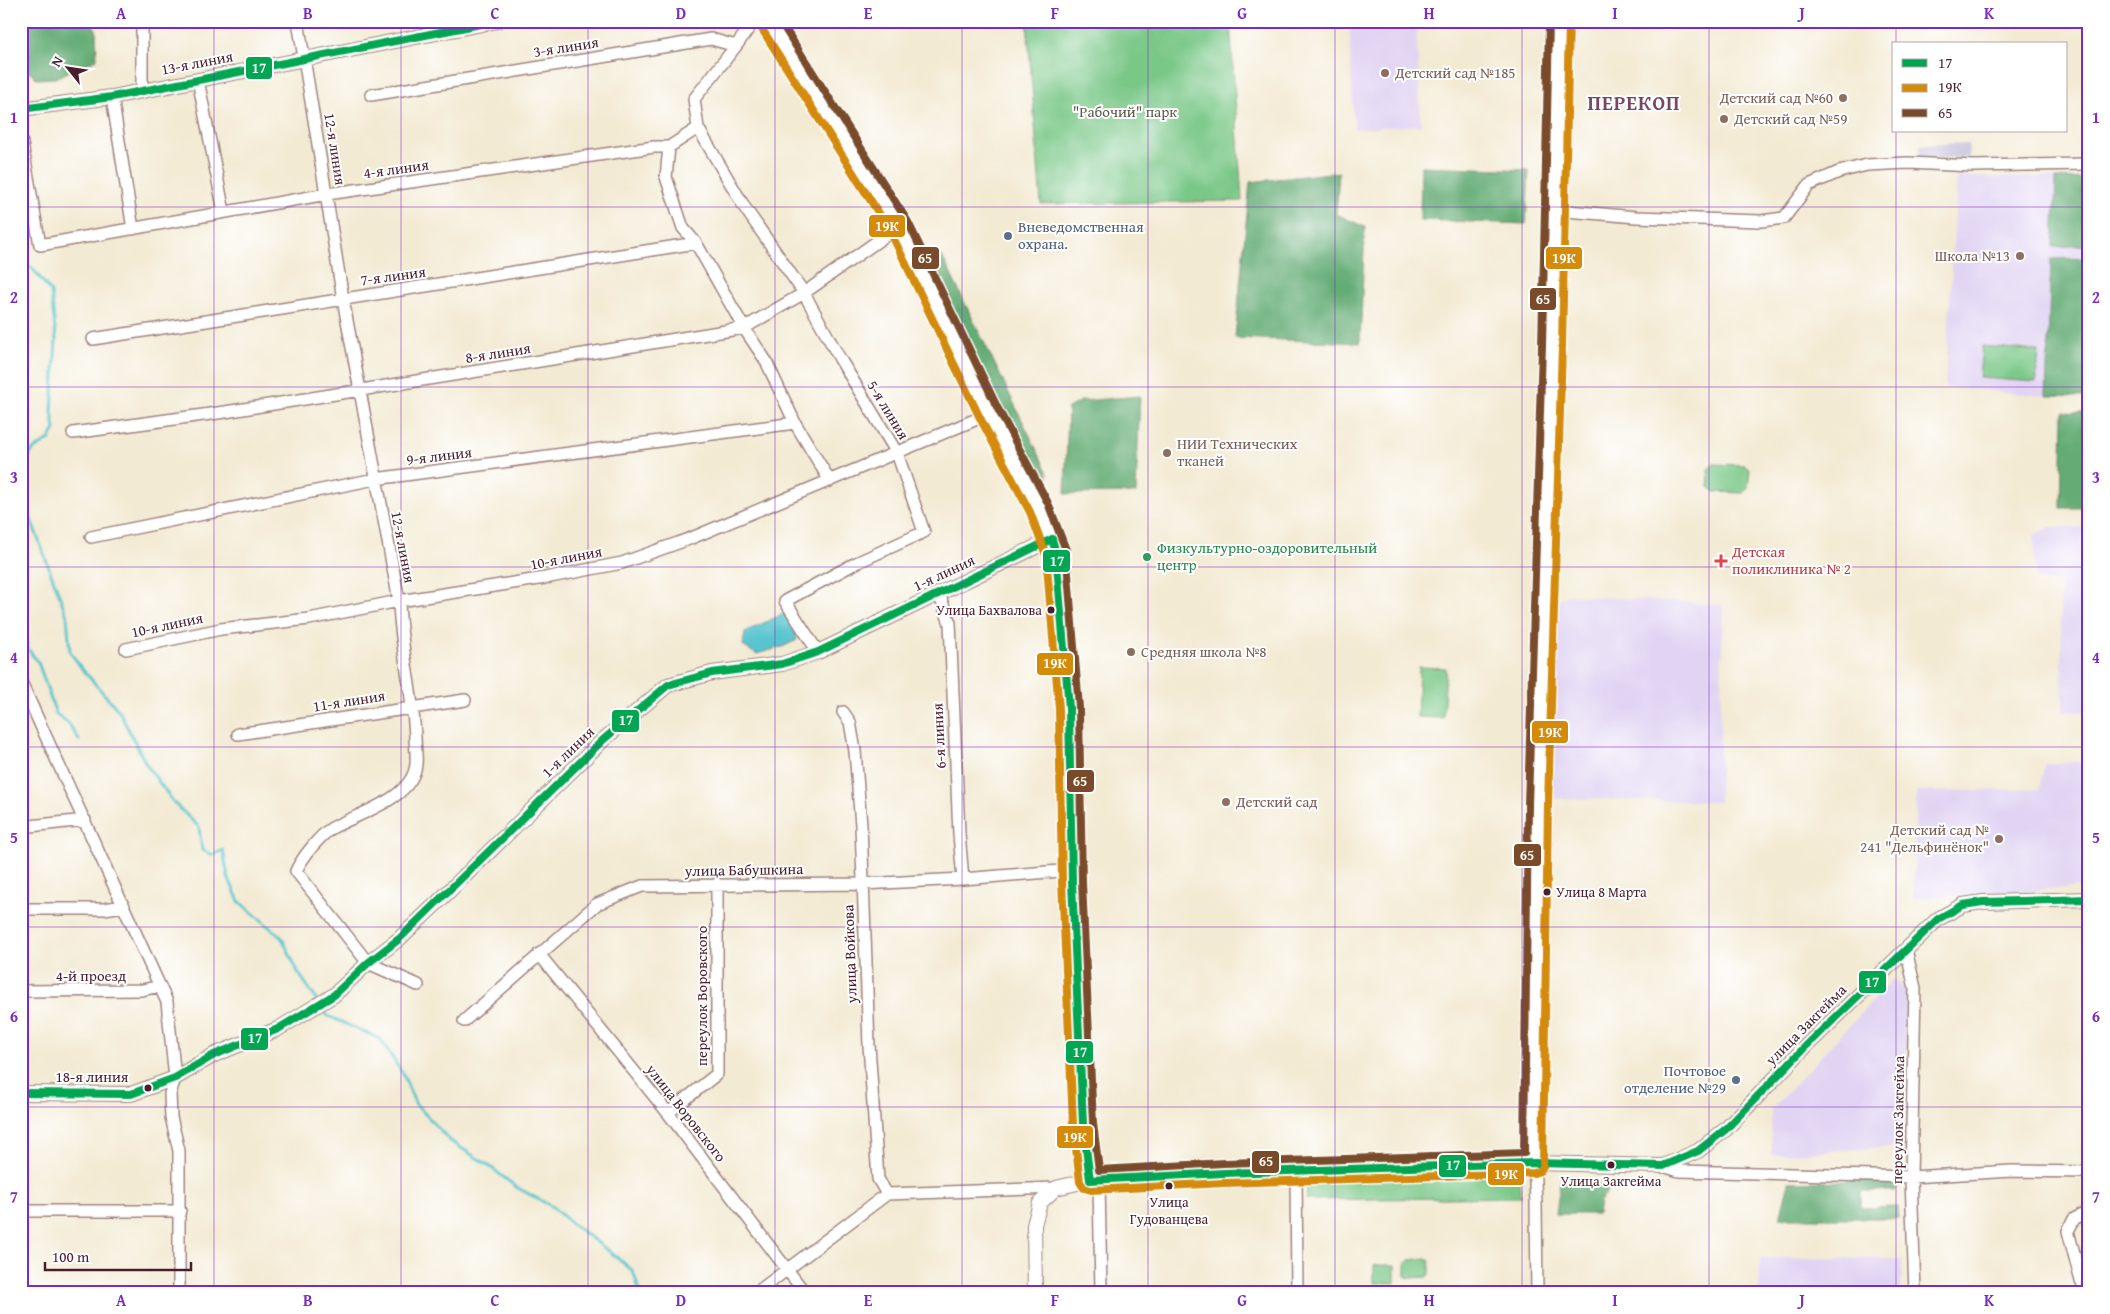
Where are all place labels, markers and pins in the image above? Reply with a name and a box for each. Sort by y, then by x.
place label: Детский сад №185 [1394,62,1516,83]
marker: Детский сад №185 [1379,67,1391,79]
place label: Детский сад №60 [1719,87,1833,108]
marker: Детский сад №60 [1837,92,1849,104]
place label: Детский сад №59 [1733,108,1847,129]
marker: Детский сад №59 [1718,113,1730,125]
place label: Вневедомственная охрана. [1018,216,1144,254]
marker: Вневедомственная охрана. [1002,230,1014,242]
place label: Школа №13 [1935,245,2010,266]
marker: Школа №13 [2014,250,2026,262]
place label: НИИ Технических тканей [1177,433,1298,471]
marker: НИИ Технических тканей [1161,447,1173,459]
place label: Физкультурно-оздоровительный центр [1157,537,1377,575]
place label: Детская поликлиника № 2 [1731,541,1851,579]
marker: Физкультурно-оздоровительный центр [1141,551,1153,563]
marker: Детская поликлиника № 2 [1714,554,1728,568]
place label: Улица Бахвалова [936,600,1042,620]
marker: Улица Бахвалова [1046,605,1056,615]
place label: Средняя школа №8 [1141,641,1267,662]
marker: Средняя школа №8 [1125,646,1137,658]
place label: Детский сад [1235,791,1317,812]
marker: Детский сад [1220,796,1232,808]
place label: Детский сад № 241 "Дельфинёнок" [1860,819,1989,857]
marker: Детский сад № 241 "Дельфинёнок" [1993,833,2005,845]
place label: Улица 8 Марта [1556,882,1647,902]
marker: Улица 8 Марта [1542,887,1552,897]
place label: Почтовое отделение №29 [1624,1060,1726,1098]
marker: Почтовое отделение №29 [1730,1074,1742,1086]
unlabelled marker [143,1083,153,1093]
marker: Улица Закгейма [1606,1160,1616,1170]
place label: Улица Закгейма [1561,1171,1662,1191]
marker: Улица Гудованцева [1164,1181,1174,1191]
place label: Улица Гудованцева [1130,1192,1208,1229]

